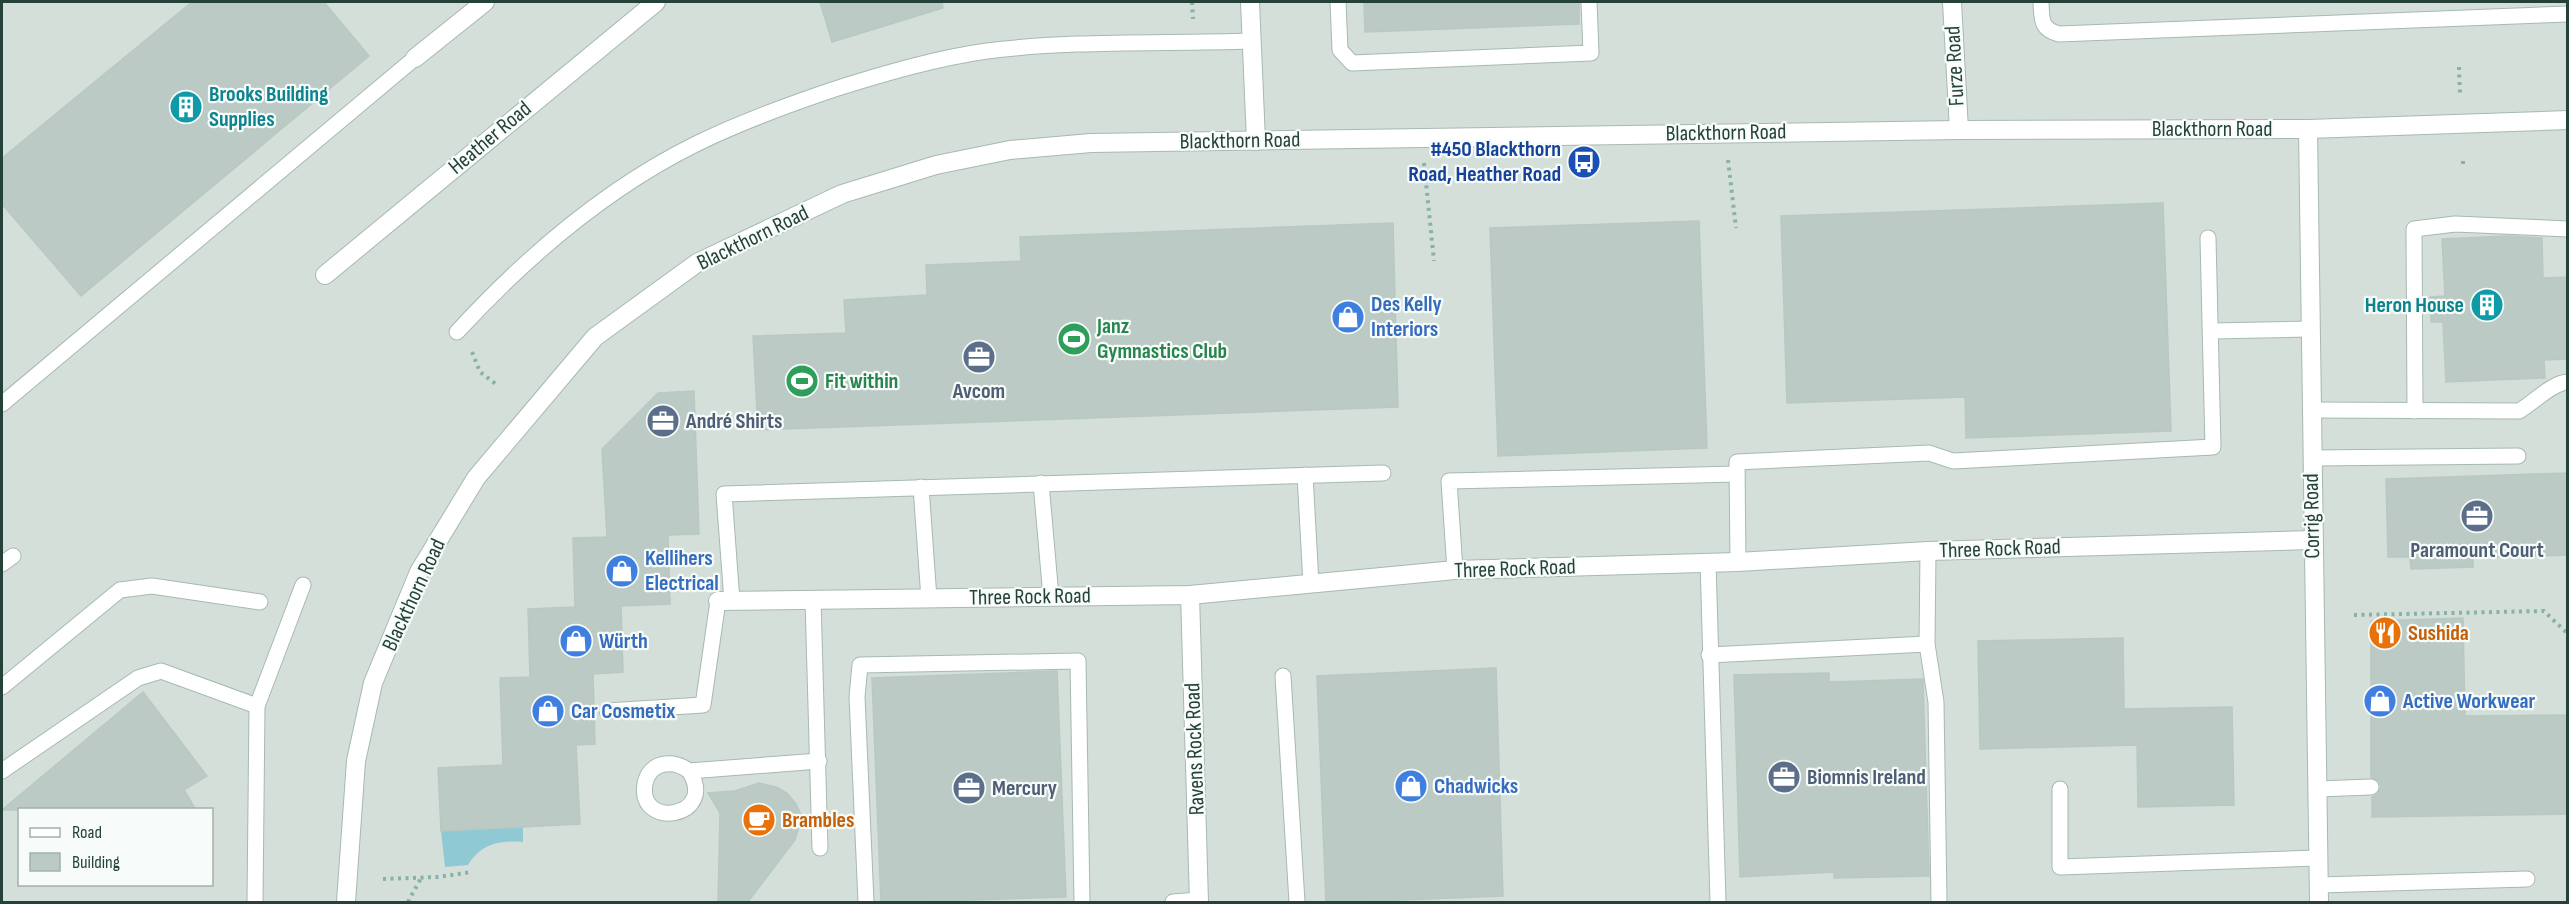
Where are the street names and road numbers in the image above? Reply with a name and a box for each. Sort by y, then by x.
street label: Furze Road [1939,25,1971,107]
street label: Heather Road [443,96,537,180]
street label: Blackthorn Road [2152,116,2272,143]
street label: Blackthorn Road [1665,118,1787,148]
street label: Blackthorn Road [1179,126,1301,156]
street label: Blackthorn Road [693,199,813,277]
street label: Corrig Road [2298,473,2326,559]
street label: Three Rock Road [1939,533,2061,565]
street label: Blackthorn Road [376,535,452,655]
street label: Three Rock Road [1454,553,1576,585]
street label: Three Rock Road [969,582,1091,612]
street label: Ravens Rock Road [1179,682,1211,816]

